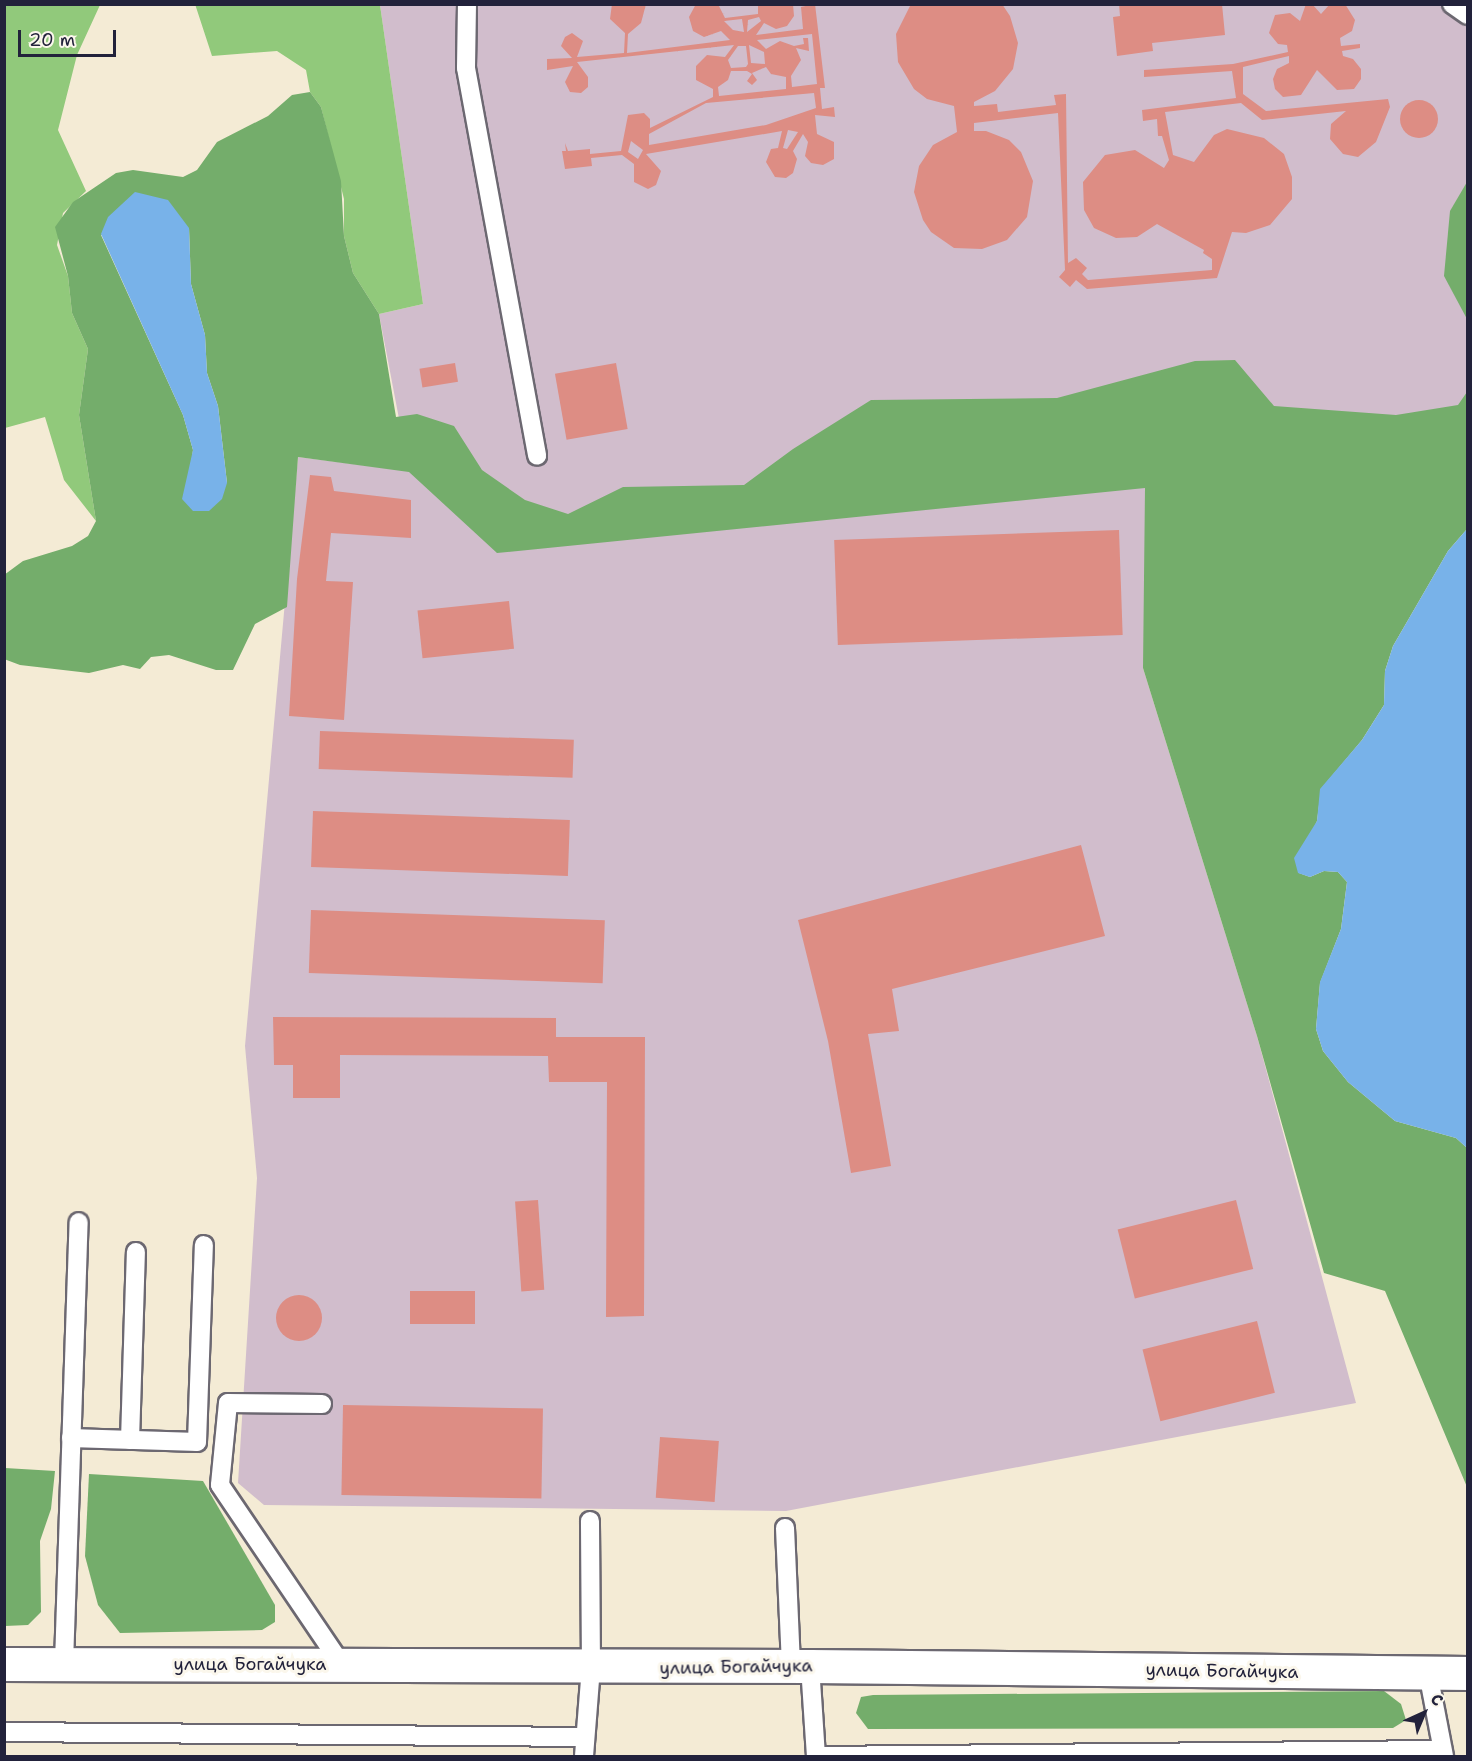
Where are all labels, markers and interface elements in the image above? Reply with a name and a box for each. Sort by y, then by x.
scale bar [21,18,118,56]
text: 20 m [29,28,75,52]
street label: улица Богайчука [174,1653,326,1675]
street label: улица Богайчука [659,1655,813,1679]
street label: улица Богайчука [1145,1659,1299,1683]
north arrow [1394,1683,1454,1743]
text: С [1426,1689,1448,1711]

